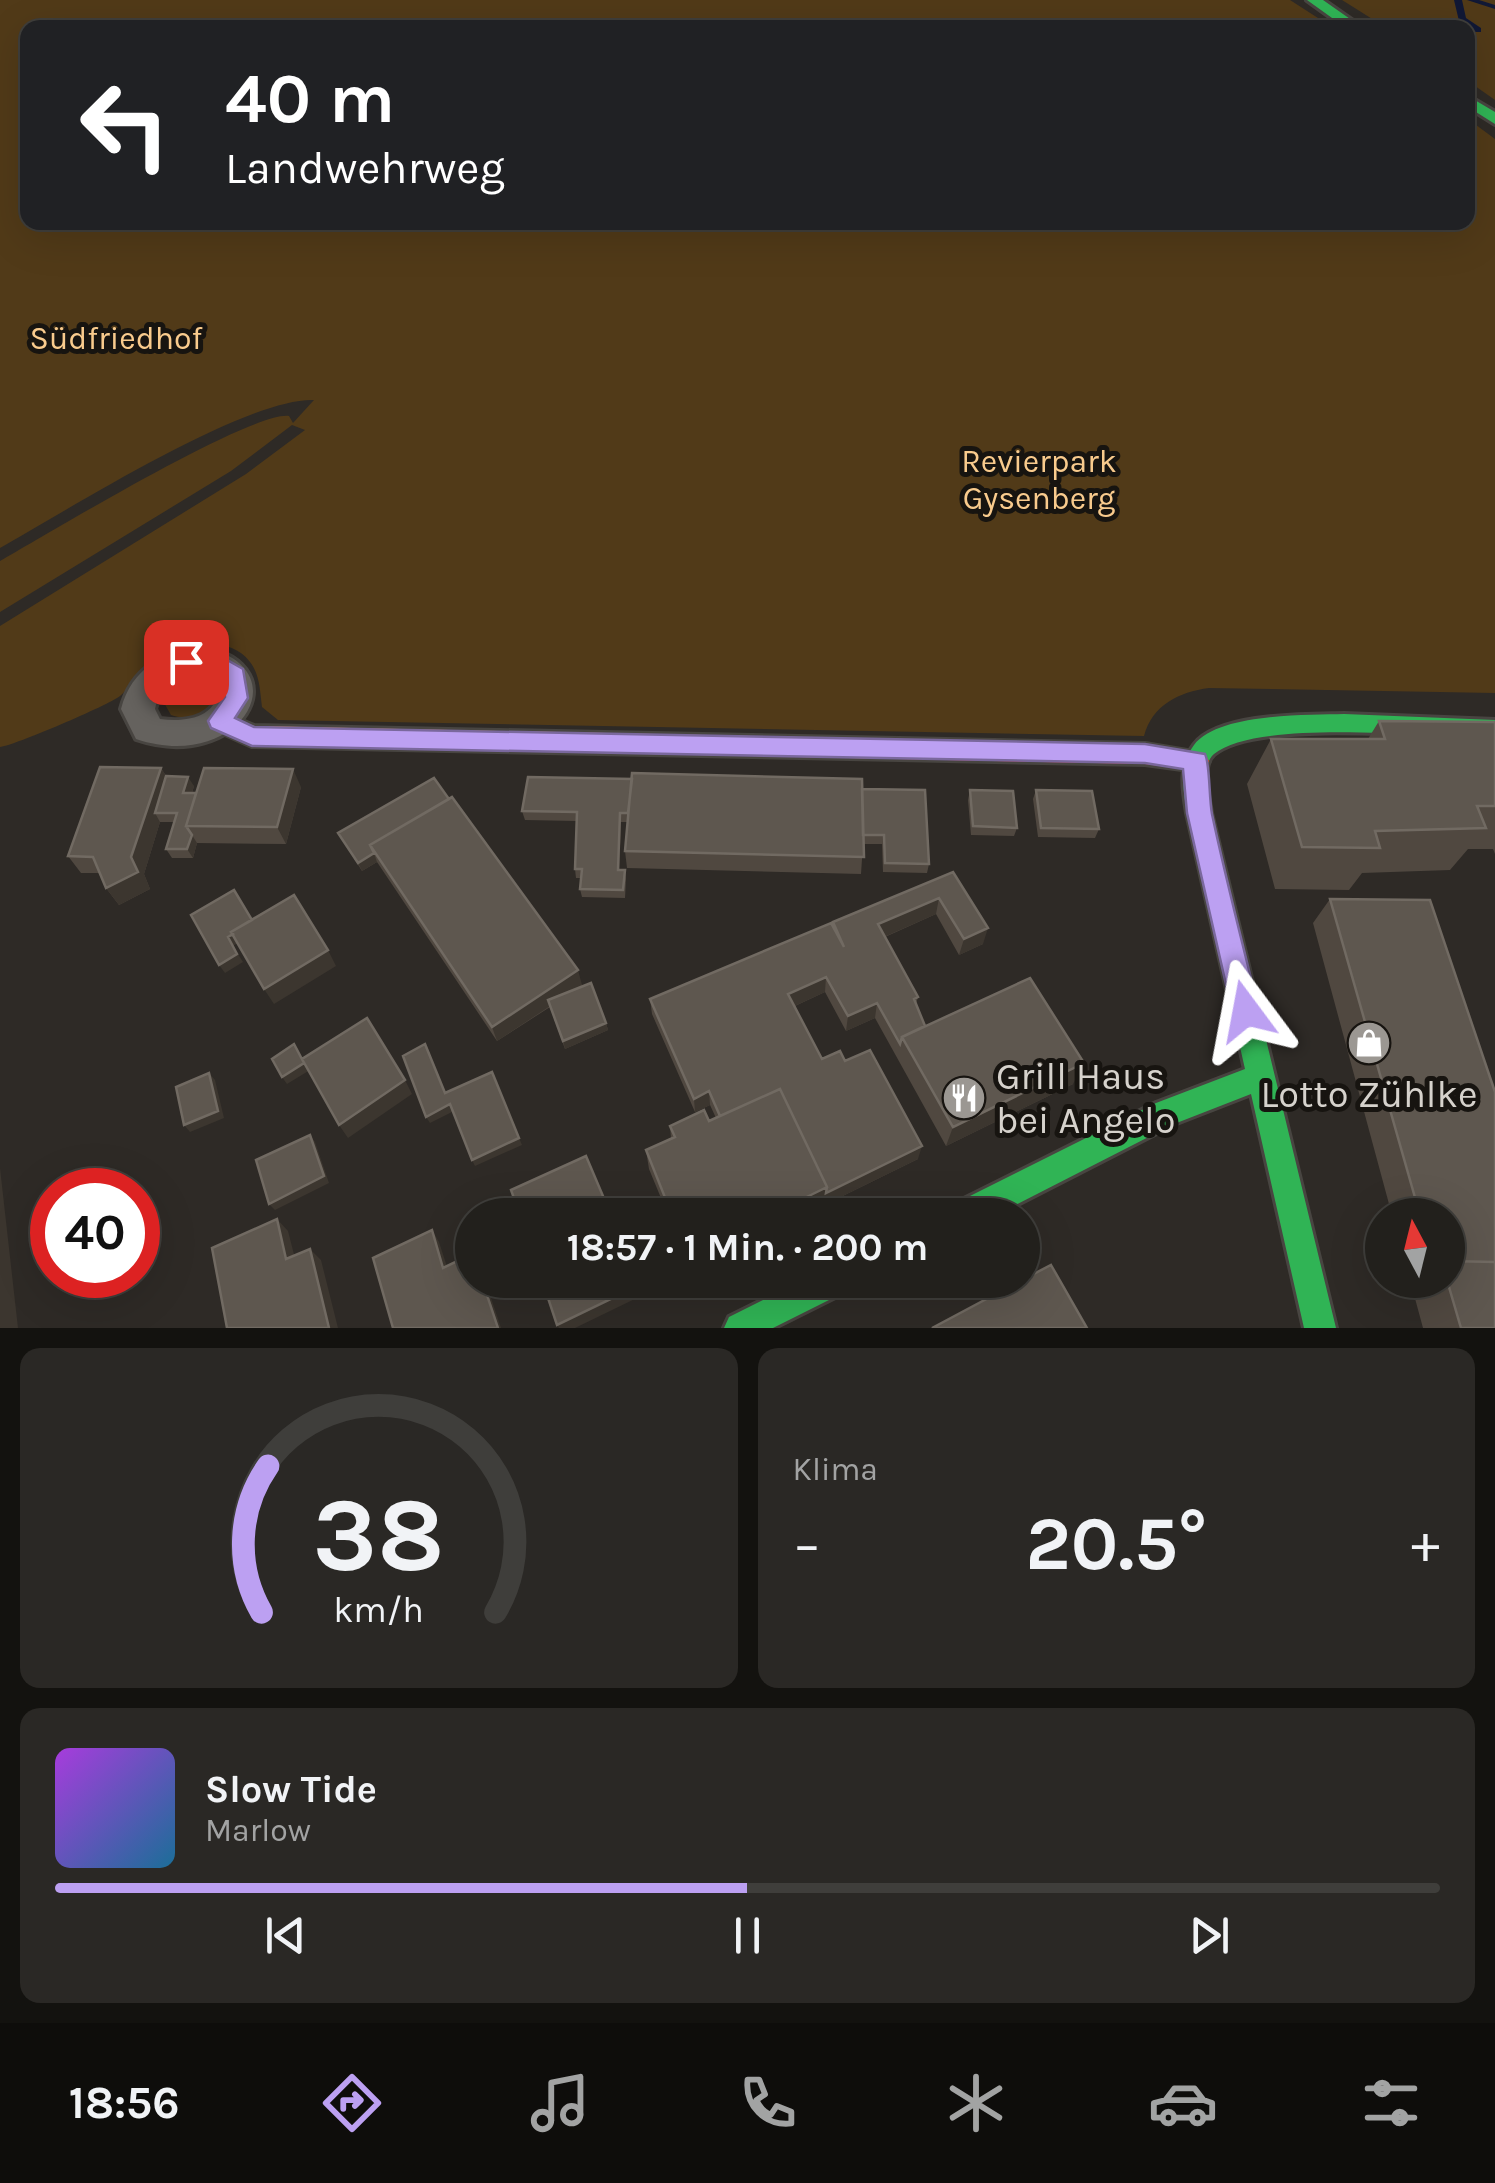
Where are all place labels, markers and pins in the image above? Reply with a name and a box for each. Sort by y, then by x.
pin [144,620,229,705]
shop icon: Lotto Zühlke [1346,1020,1392,1066]
place label: Grill Haus bei Angelo [996,1054,1176,1143]
place label: Lotto Zühlke [1261,1072,1477,1117]
restaurant icon: Grill Haus bei Angelo [941,1075,987,1121]

